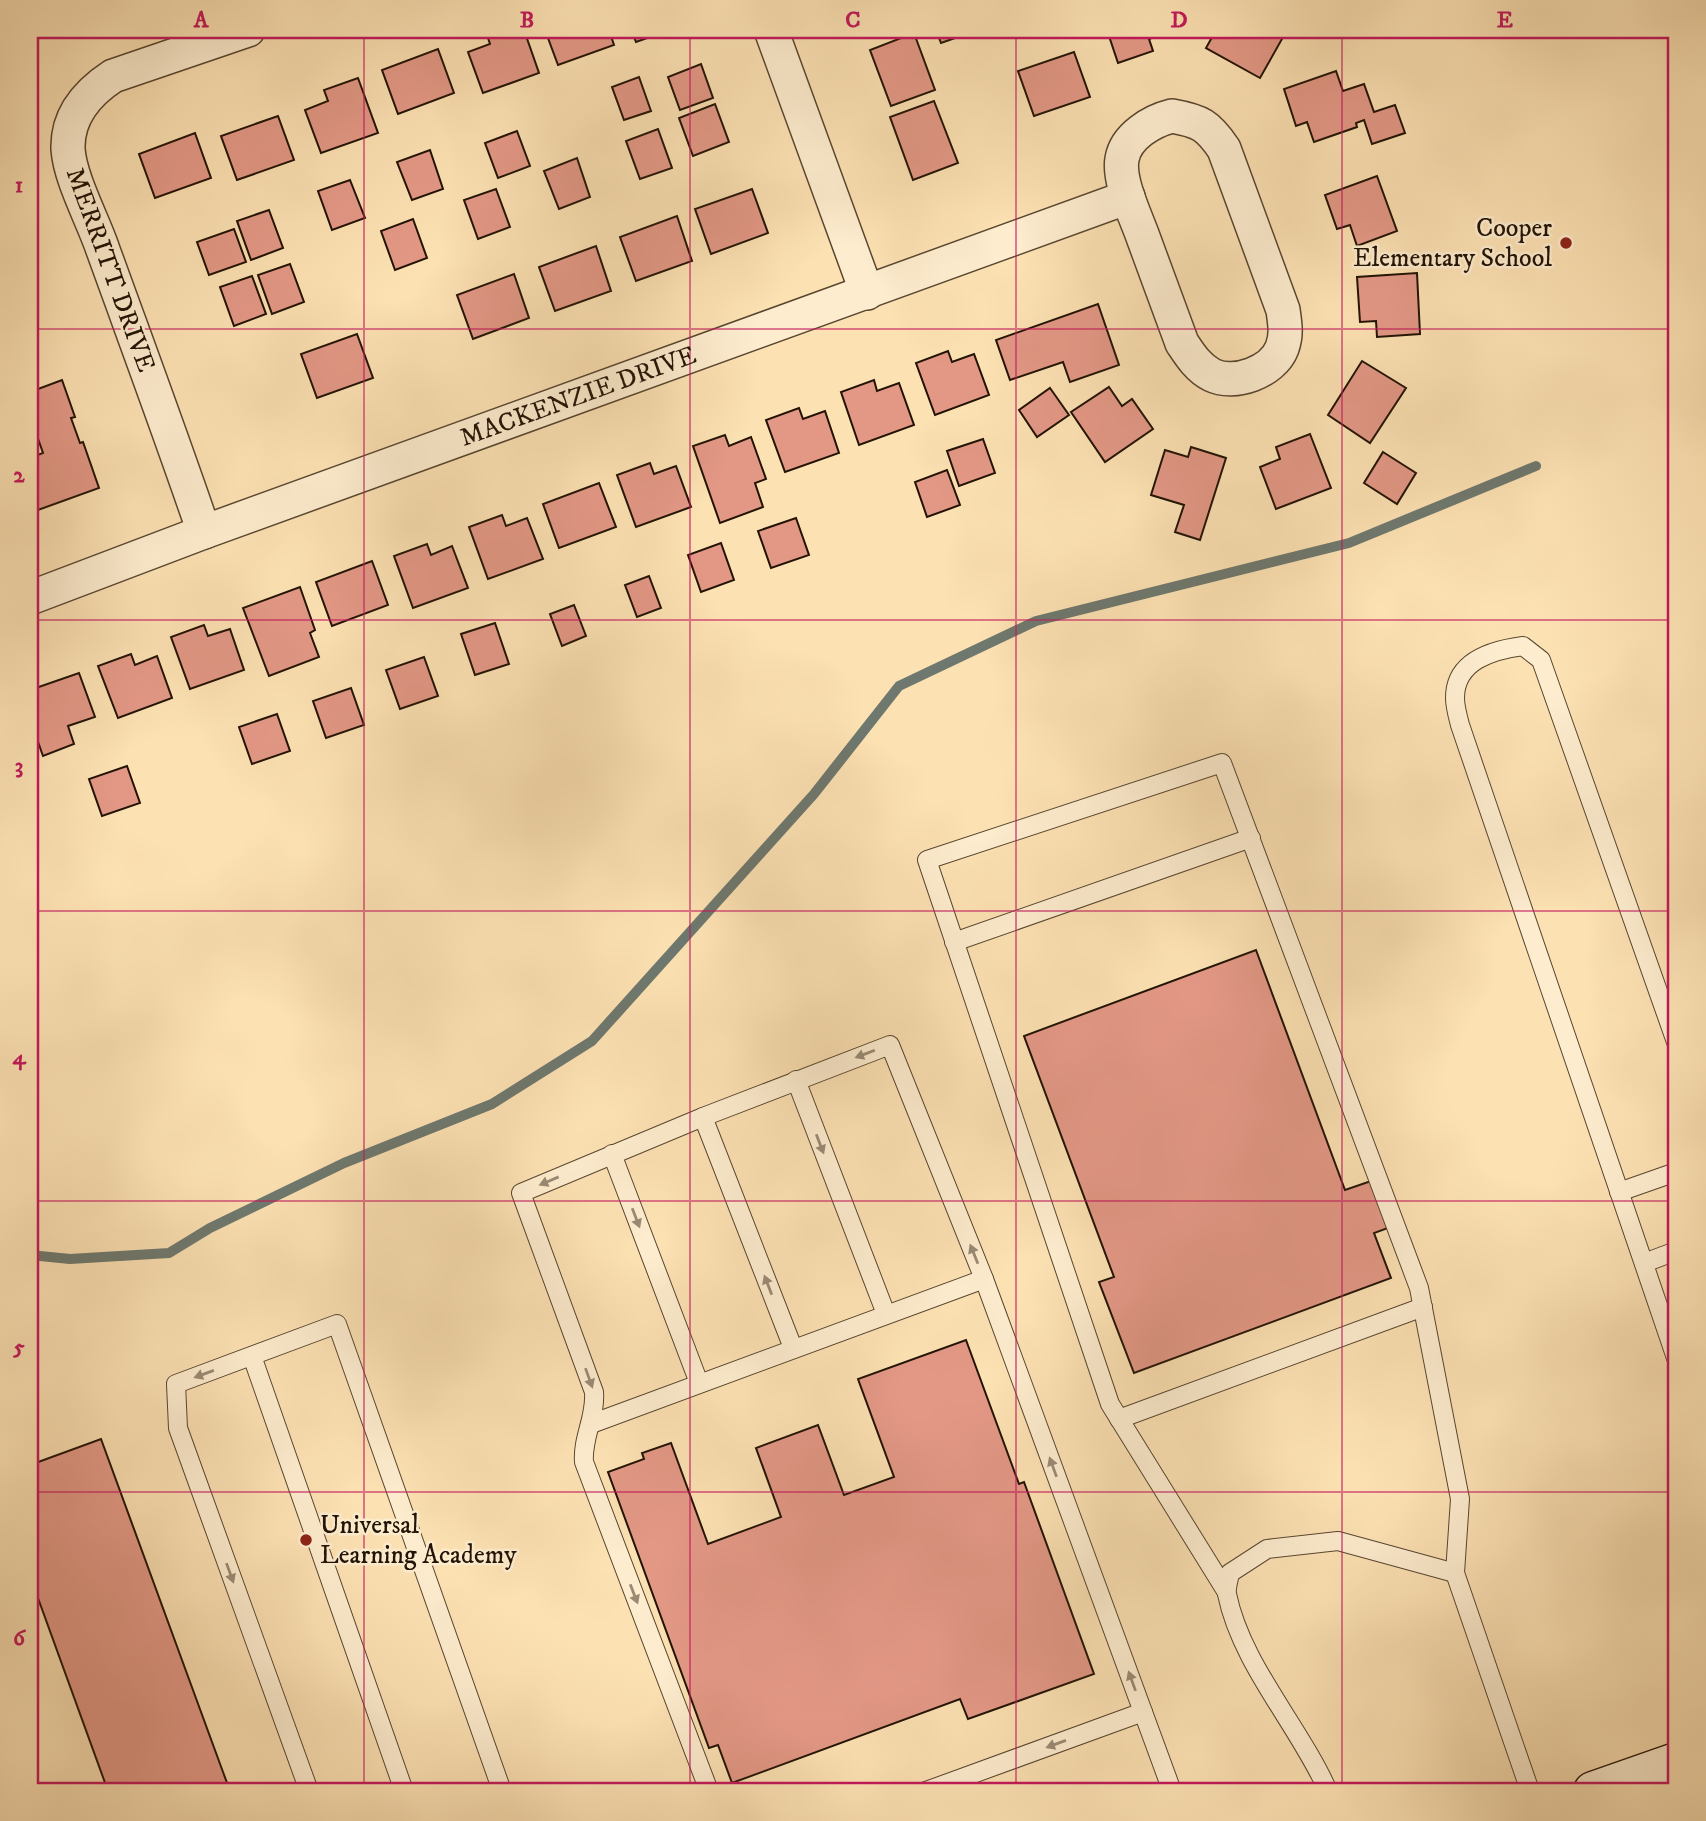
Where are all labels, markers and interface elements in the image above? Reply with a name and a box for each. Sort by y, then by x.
text: A [193,6,210,35]
text: B [520,6,534,35]
text: C [845,6,861,35]
text: D [1170,6,1188,35]
text: E [1497,6,1513,35]
street label: MERRITT DRIVE [58,163,162,377]
text: 1 [15,171,23,200]
place label: Cooper Elementary School [1353,212,1552,275]
marker: Cooper Elementary School [1558,235,1574,251]
street label: MACKENZIE DRIVE [455,338,701,454]
text: 2 [13,461,25,490]
text: 3 [15,752,23,781]
text: 4 [12,1043,27,1072]
one-way arrow [855,1049,876,1060]
one-way arrow [815,1134,826,1155]
one-way arrow [538,1176,559,1187]
one-way arrow [631,1208,642,1229]
one-way arrow [969,1244,980,1265]
one-way arrow [763,1274,774,1295]
text: 5 [12,1333,25,1362]
one-way arrow [584,1368,595,1389]
one-way arrow [194,1369,215,1380]
one-way arrow [1048,1457,1059,1478]
place label: Universal Learning Academy [320,1509,517,1572]
marker: Universal Learning Academy [298,1532,314,1548]
one-way arrow [225,1562,236,1583]
one-way arrow [629,1583,640,1604]
text: 6 [13,1624,27,1653]
one-way arrow [1126,1671,1137,1692]
one-way arrow [1045,1738,1066,1749]

